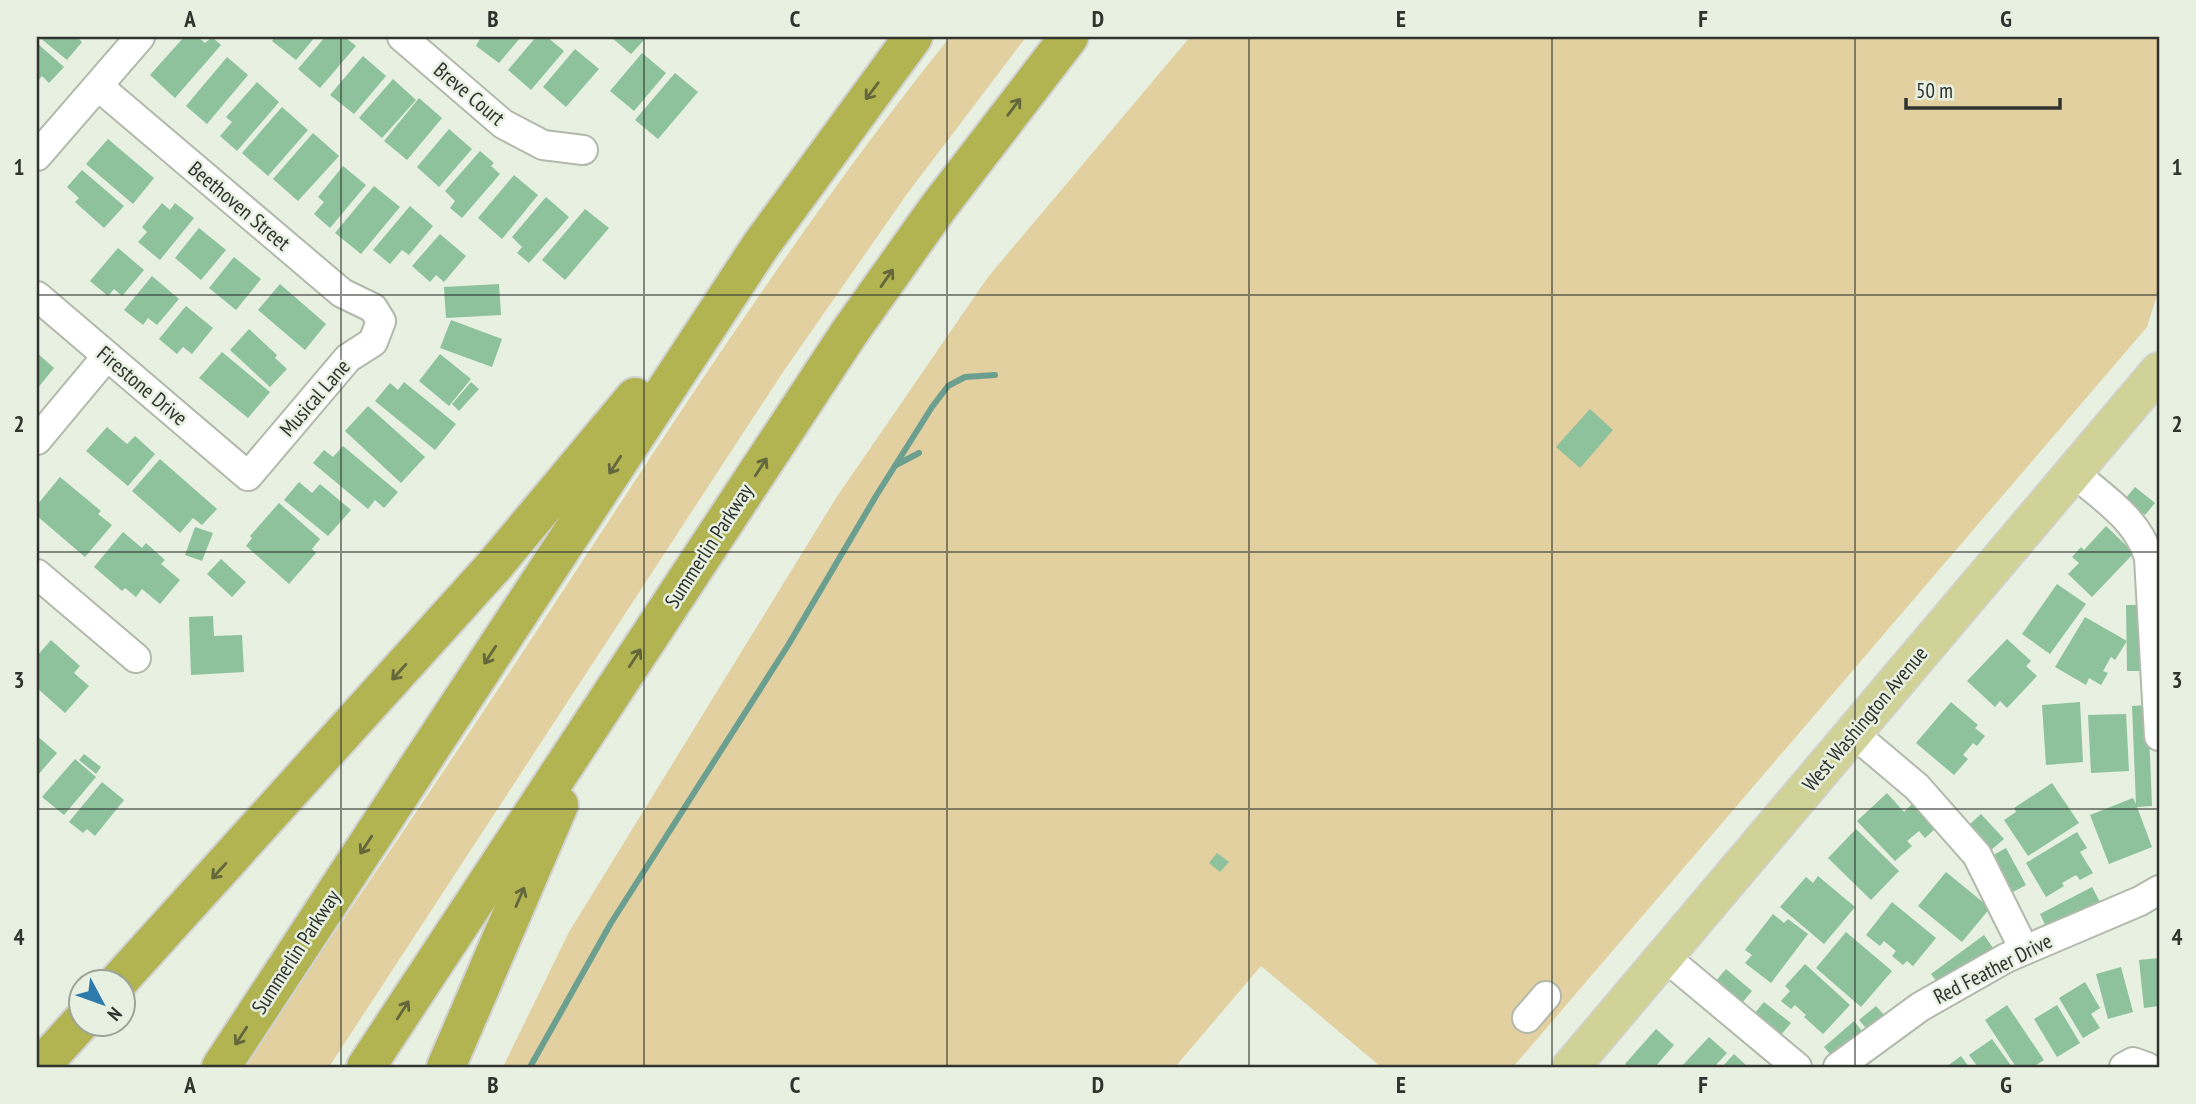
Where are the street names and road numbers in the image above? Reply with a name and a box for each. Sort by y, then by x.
street label: Breve Court [428,56,511,131]
street label: Beethoven Street [183,155,296,256]
street label: Firestone Drive [92,340,193,431]
street label: Musical Lane [274,353,356,442]
street label: Summerlin Parkway [658,478,759,613]
street label: West Washington Avenue [1796,641,1933,797]
street label: Summerlin Parkway [245,884,346,1019]
street label: Red Feather Drive [1929,927,2056,1010]

